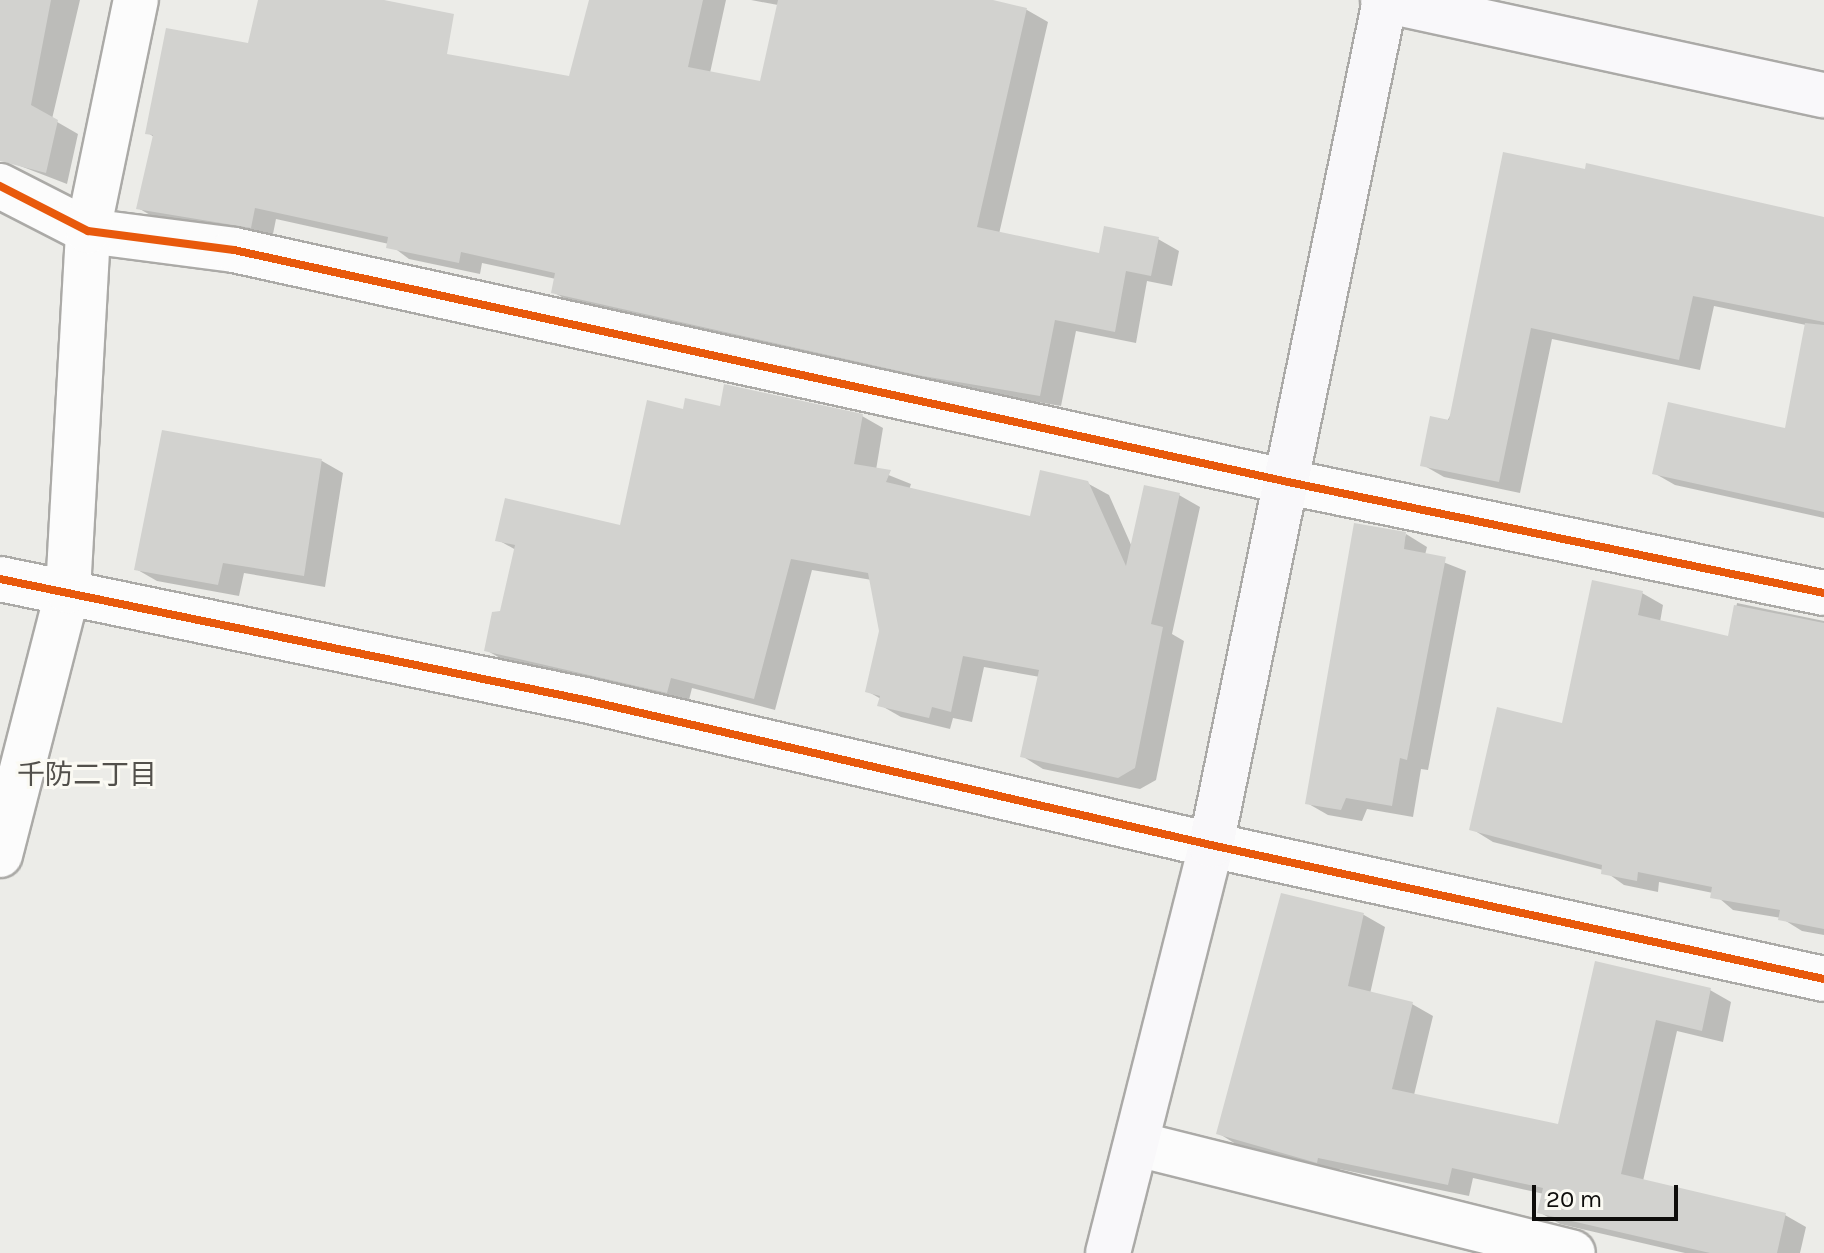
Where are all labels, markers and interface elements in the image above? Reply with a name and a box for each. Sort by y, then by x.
district label: 千防二丁目 [17,758,157,792]
scale bar [1536,1169,1682,1219]
text: 20 m [1546,1185,1602,1213]

